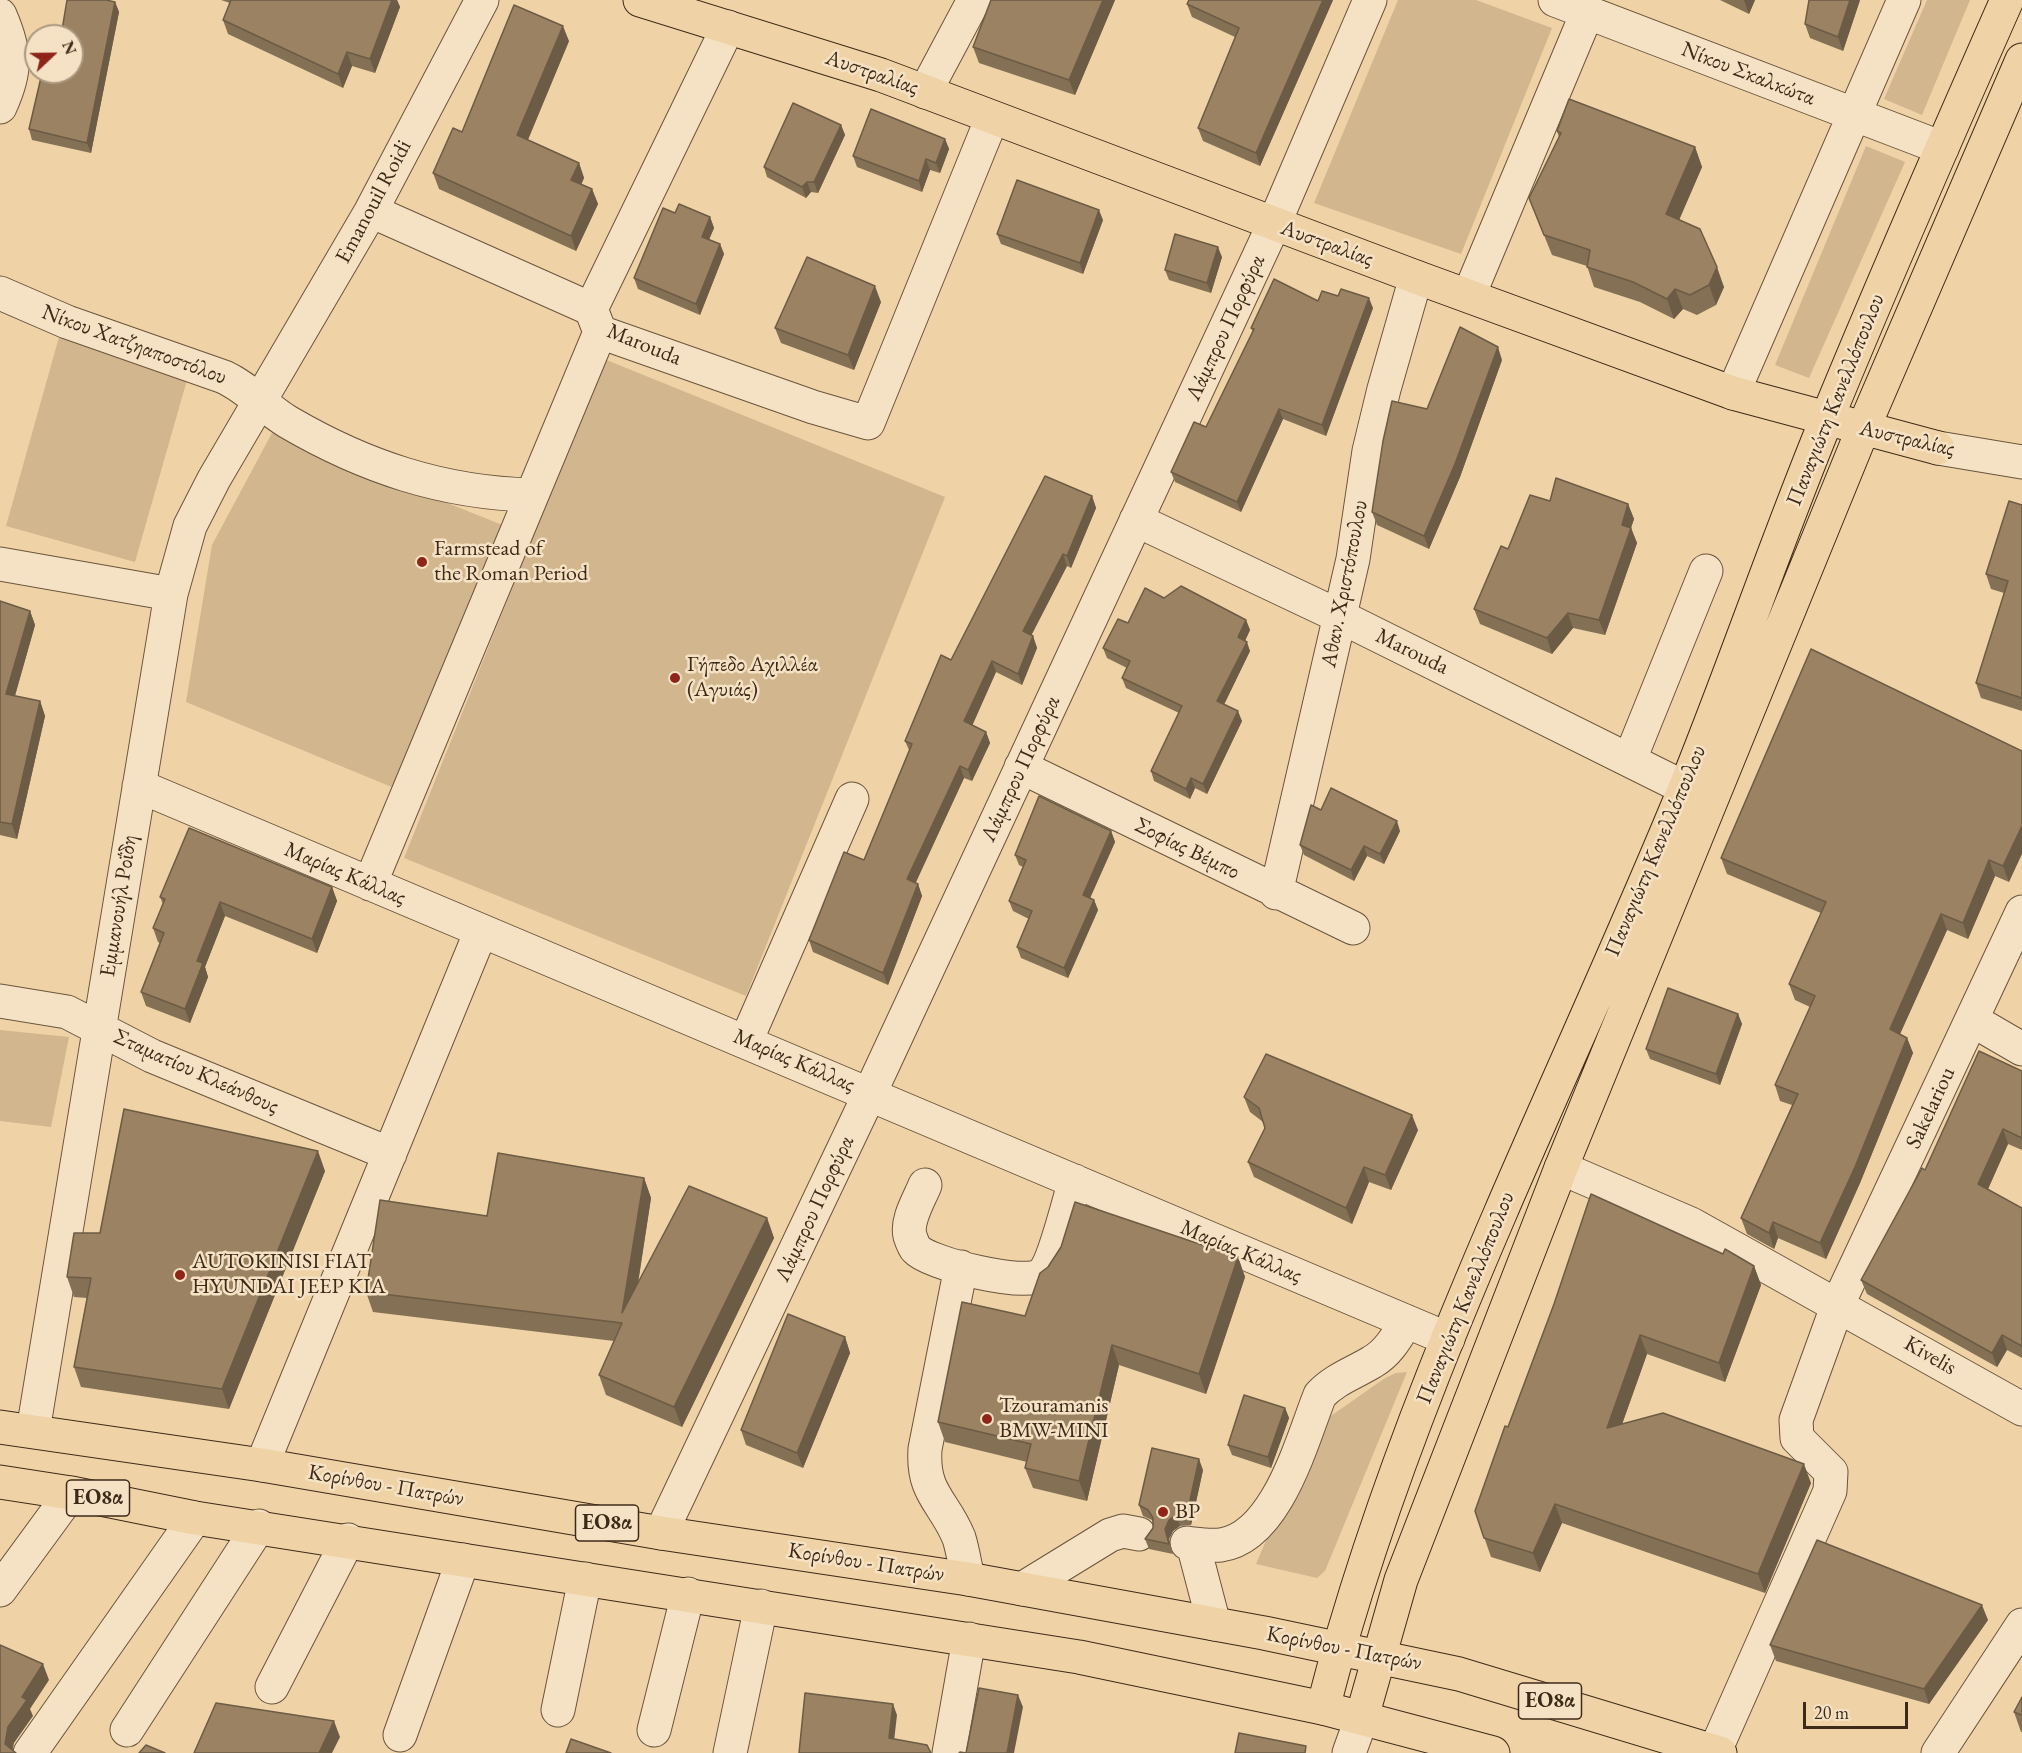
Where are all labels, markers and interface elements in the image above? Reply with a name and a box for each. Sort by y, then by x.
north arrow [24,24,84,84]
street label: Νίκου Σκαλκώτα [1677,36,1819,112]
text: N [57,38,81,58]
street label: Αυστραλίας [822,45,922,101]
street label: Emanouil Roidi [330,136,418,268]
street label: Αυστραλίας [1277,215,1377,273]
street label: Λάμπρου Πορφύρα [1181,251,1271,405]
street label: Παναγιώτη Κανελλόπουλου [1781,290,1891,510]
street label: Νίκου Χατζηαποστόλου [38,299,230,391]
street label: Marouda [603,318,685,372]
street label: Αυστραλίας [1857,415,1957,463]
street label: Αθαν. Χριστόπουλου [1316,498,1374,670]
place label: Farmstead of the Roman Period [434,536,588,588]
marker: Farmstead of the Roman Period [415,555,429,569]
street label: Marouda [1371,623,1453,681]
place label: Γήπεδο Αχιλλέα (Αγυιάς) [687,652,818,704]
marker: Γήπεδο Αχιλλέα (Αγυιάς) [668,671,682,685]
street label: Λάμπρου Πορφύρα [976,692,1066,846]
street label: Παναγιώτη Κανελλόπουλου [1600,741,1712,961]
street label: Σοφίας Βέμπο [1130,812,1244,886]
street label: Εμμανουήλ Ροΐδη [95,833,143,979]
street label: Μαρίας Κάλλας [280,837,410,911]
street label: Σταματίου Κλεάνθους [109,1024,283,1120]
street label: Μαρίας Κάλλας [729,1024,859,1098]
street label: Sakelariou [1901,1063,1961,1153]
street label: Λάμπρου Πορφύρα [770,1132,860,1286]
street label: Παναγιώτη Κανελλόπουλου [1411,1188,1521,1408]
street label: Μαρίας Κάλλας [1176,1215,1306,1289]
place label: AUTOKINISI FIAT HYUNDAI JEEP KIA [192,1249,386,1300]
marker: AUTOKINISI FIAT HYUNDAI JEEP KIA [173,1268,187,1282]
street label: Kivelis [1899,1331,1961,1381]
place label: Tzouramanis BMW-MINI [999,1393,1109,1444]
marker: Tzouramanis BMW-MINI [980,1412,994,1426]
street label: Κορίνθου - Πατρών [306,1459,466,1513]
road number: ΕΟ8α [66,1480,130,1516]
place label: BP [1175,1499,1200,1525]
road number: ΕΟ8α [576,1505,638,1541]
marker: BP [1156,1505,1170,1519]
street label: Κορίνθου - Πατρών [786,1538,946,1588]
street label: Κορίνθου - Πατρών [1264,1621,1424,1677]
road number: ΕΟ8α [1518,1683,1582,1719]
scale bar [1806,1690,1911,1728]
text: 20 m [1814,1701,1849,1724]

